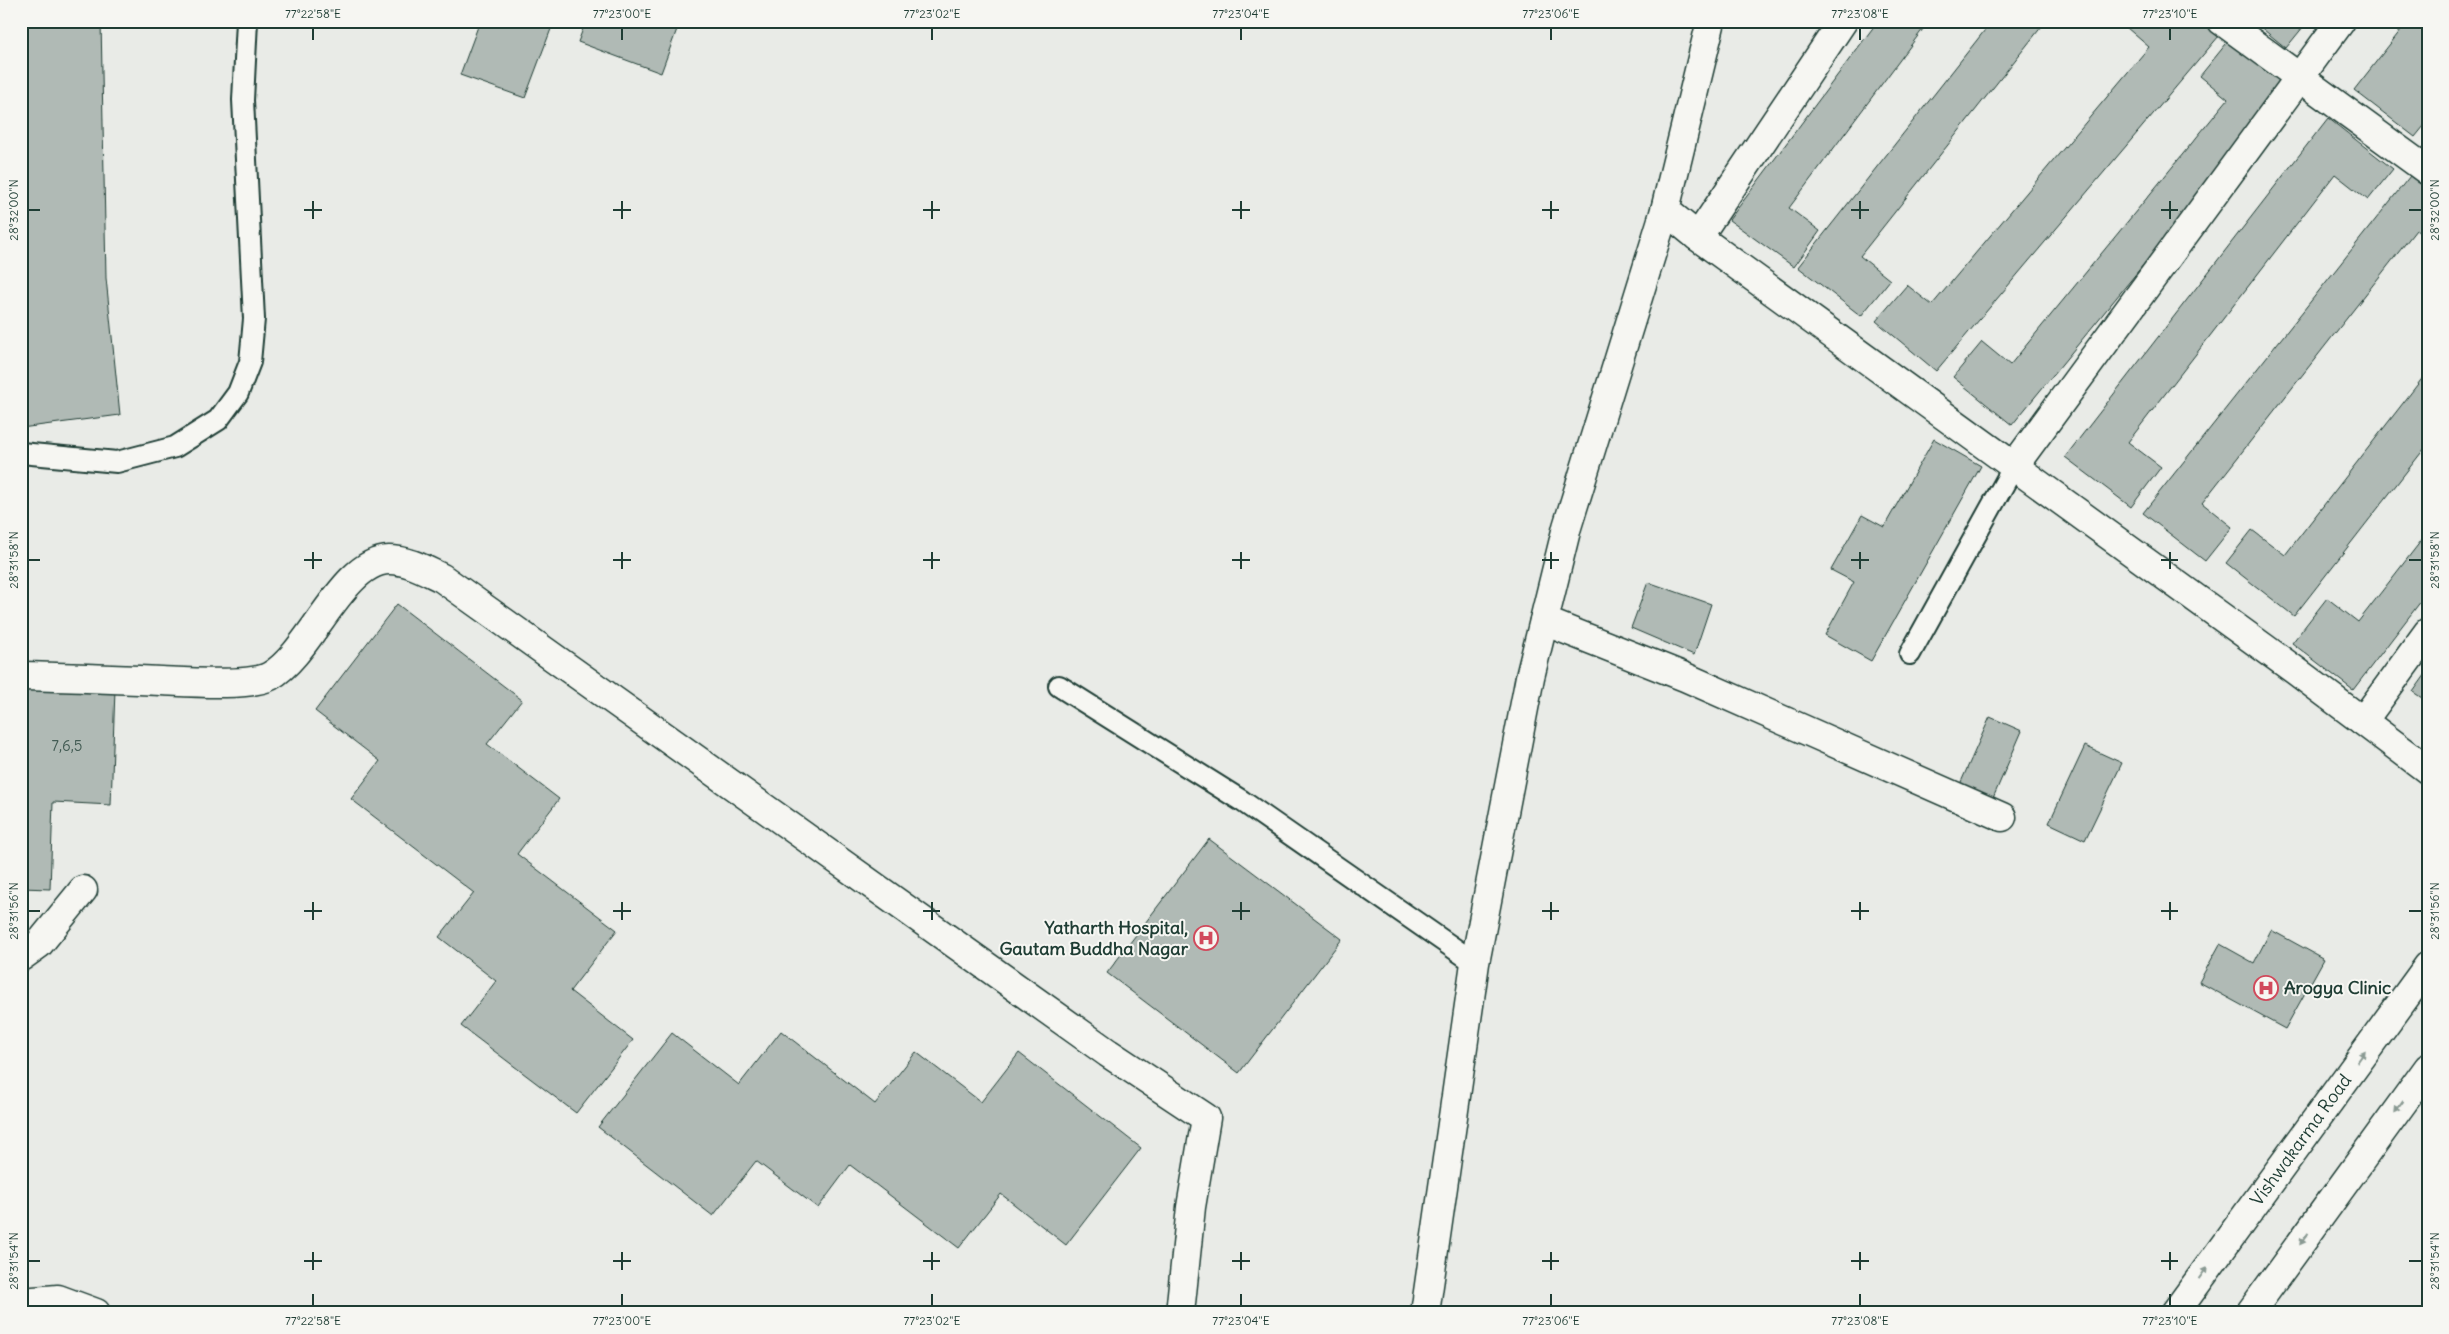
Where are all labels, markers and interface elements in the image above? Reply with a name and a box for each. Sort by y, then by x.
text: 77°22'58"E [285,6,341,21]
text: 77°23'00"E [593,6,651,21]
text: 77°23'02"E [903,6,961,21]
text: 77°23'04"E [1212,6,1270,21]
text: 77°23'06"E [1522,6,1580,21]
text: 77°23'08"E [1831,6,1889,21]
text: 77°23'10"E [2142,6,2198,21]
text: 28°32'00"N [6,179,21,241]
text: 28°32'00"N [2427,179,2442,241]
text: 28°31'58"N [6,531,21,589]
text: 28°31'58"N [2427,531,2442,589]
house number: 7,6,5 [52,736,82,755]
text: 28°31'56"N [6,882,21,940]
text: 28°31'56"N [2427,882,2442,940]
place label: Yatharth Hospital, Gautam Buddha Nagar [999,916,1189,960]
hospital icon: Yatharth Hospital, Gautam Buddha Nagar [1193,925,1219,951]
hospital icon: Arogya Clinic [2253,975,2279,1001]
place label: Arogya Clinic [2284,976,2391,999]
one-way arrow [2356,1050,2366,1064]
street label: Vishwakarma Road [2245,1069,2356,1210]
one-way arrow [2394,1100,2404,1114]
text: 28°31'54"N [6,1232,21,1290]
one-way arrow [2298,1232,2309,1245]
text: 28°31'54"N [2427,1232,2442,1290]
one-way arrow [2198,1267,2209,1280]
text: 77°22'58"E [285,1313,341,1328]
text: 77°23'00"E [593,1313,651,1328]
text: 77°23'02"E [903,1313,961,1328]
text: 77°23'04"E [1212,1313,1270,1328]
text: 77°23'06"E [1522,1313,1580,1328]
text: 77°23'08"E [1831,1313,1889,1328]
text: 77°23'10"E [2142,1313,2198,1328]

